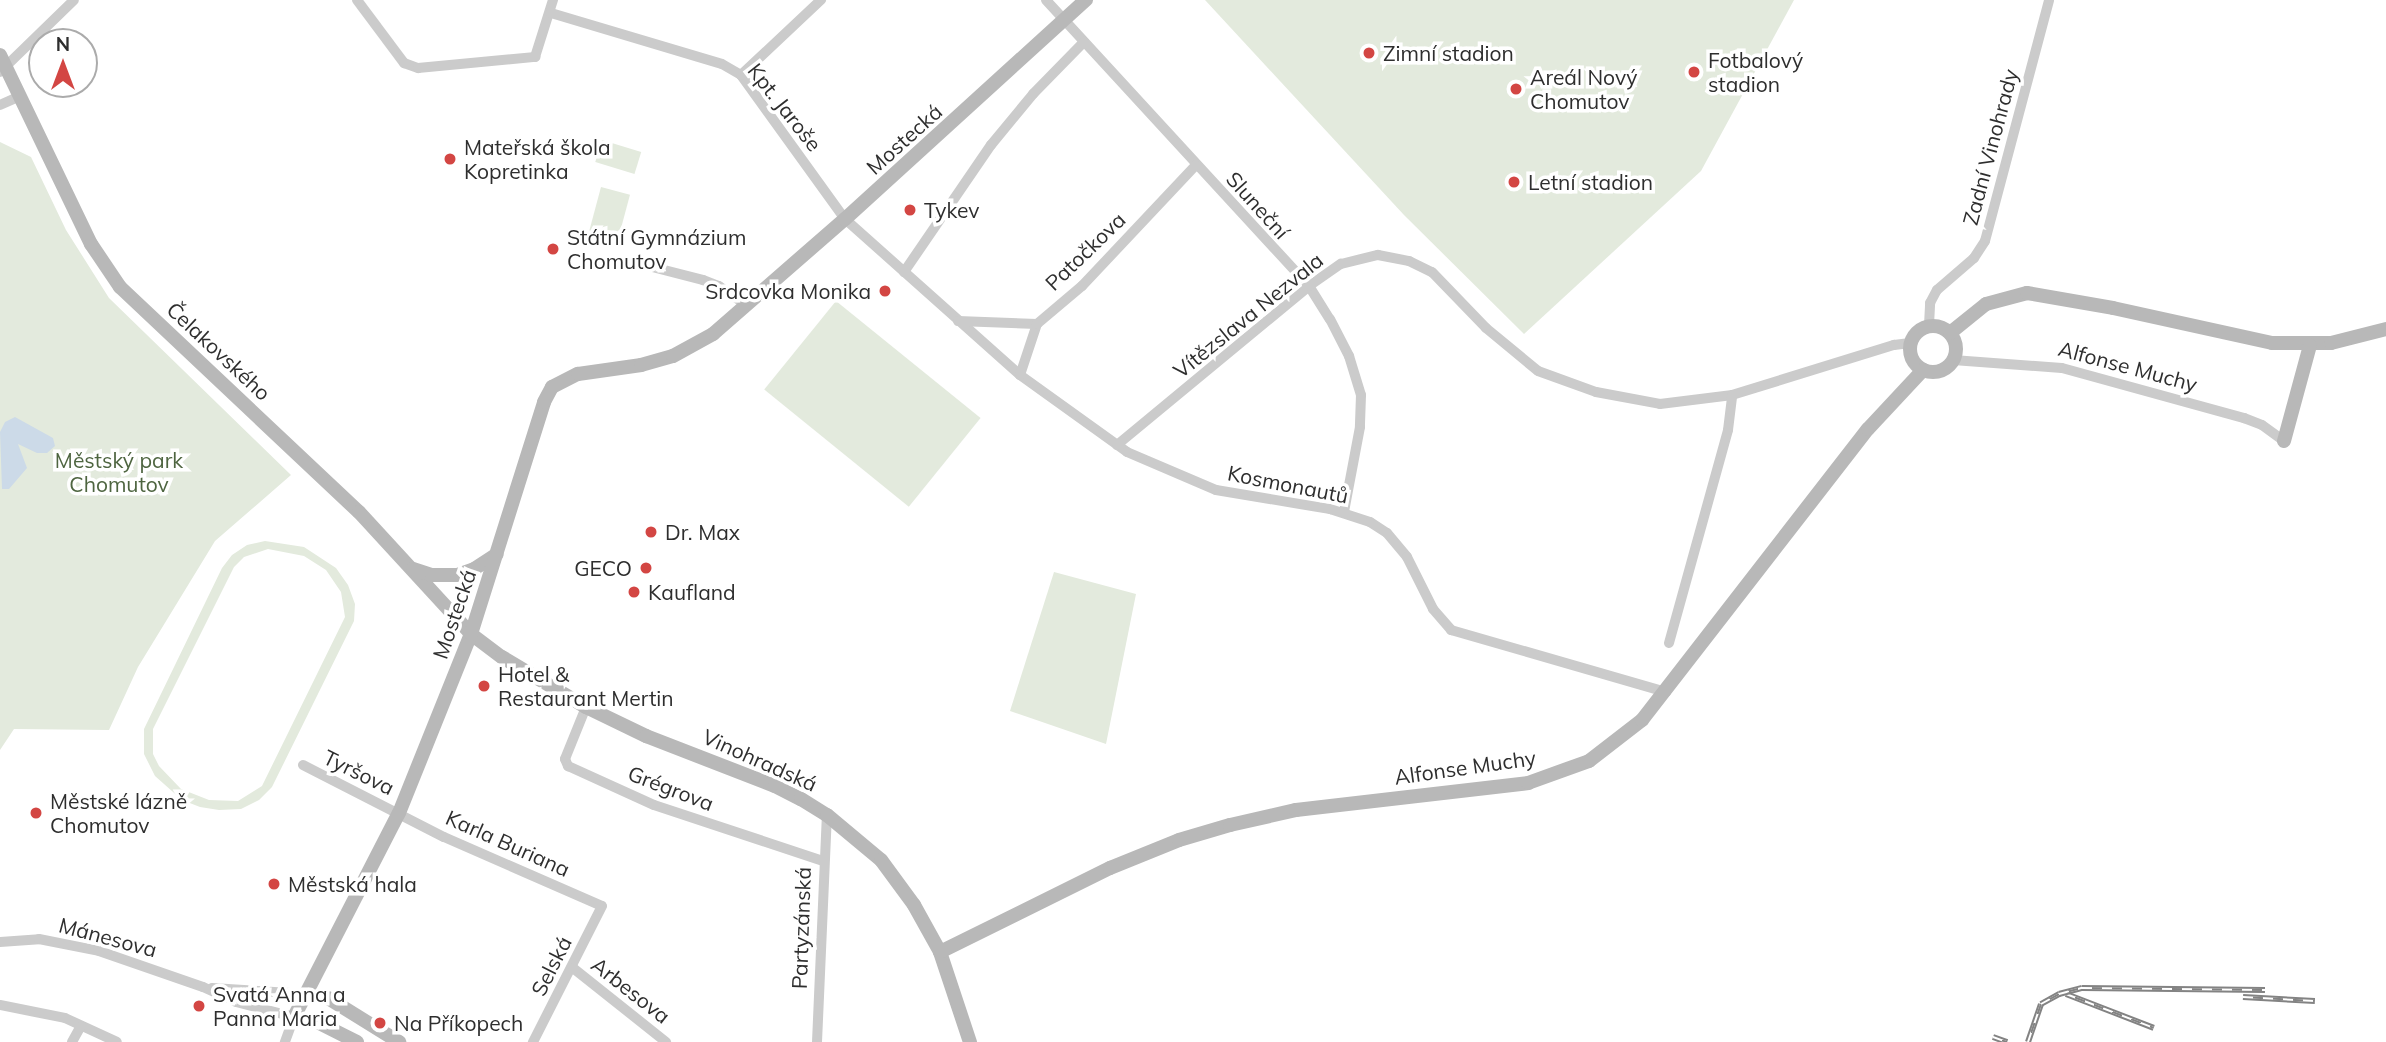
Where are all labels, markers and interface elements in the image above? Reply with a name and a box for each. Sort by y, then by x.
north arrow [28,28,98,98]
text: N [56,32,70,56]
place label: Zimní stadion [1383,40,1514,66]
marker: Zimní stadion [1361,45,1377,61]
place label: Fotbalový stadion [1708,47,1803,97]
street label: Kpt. Jaroše [743,58,827,156]
place label: Areál Nový Chomutov [1530,64,1637,114]
marker: Fotbalový stadion [1686,64,1702,80]
street label: Zadní Vinohrady [1957,66,2023,228]
marker: Areál Nový Chomutov [1508,81,1524,97]
street label: Mostecká [861,99,947,179]
place label: Mateřská škola Kopretinka [464,134,611,184]
marker: Mateřská škola Kopretinka [442,151,458,167]
street label: Sluneční [1221,166,1295,244]
place label: Letní stadion [1528,169,1653,195]
marker: Letní stadion [1506,174,1522,190]
place label: Tykev [924,197,979,223]
marker: Tykev [902,202,918,218]
street label: Patočkova [1040,207,1130,295]
place label: Státní Gymnázium Chomutov [567,224,746,274]
marker: Státní Gymnázium Chomutov [545,241,561,257]
street label: Vítězslava Nezvala [1168,247,1328,383]
place label: Srdcovka Monika [705,278,871,304]
marker: Srdcovka Monika [877,283,893,299]
street label: Čelakovského [162,297,276,405]
street label: Alfonse Muchy [2056,335,2200,397]
park label: Městský park Chomutov [55,447,183,497]
street label: Kosmonautů [1226,460,1350,508]
place label: Dr. Max [665,519,740,545]
marker: Dr. Max [643,524,659,540]
place label: GECO [574,555,632,581]
marker: GECO [638,560,654,576]
street label: Mostecká [427,566,481,662]
place label: Kaufland [648,579,736,605]
marker: Kaufland [626,584,642,600]
place label: Hotel & Restaurant Mertin [498,661,674,711]
marker: Hotel & Restaurant Mertin [476,678,492,694]
street label: Vinohradská [699,724,821,796]
street label: Tyršova [319,744,399,800]
street label: Alfonse Muchy [1393,745,1537,789]
street label: Grégrova [625,760,717,816]
place label: Městské lázně Chomutov [50,788,187,838]
street label: Karla Buriana [442,804,574,882]
marker: Městské lázně Chomutov [28,805,44,821]
street label: Partyzánská [786,867,816,989]
place label: Městská hala [288,871,417,897]
marker: Městská hala [266,876,282,892]
street label: Mánesova [56,912,160,962]
street label: Selská [525,932,577,1000]
street label: Arbesova [587,951,675,1029]
place label: Svatá Anna a Panna Maria [213,981,346,1031]
marker: Svatá Anna a Panna Maria [191,998,207,1014]
place label: Na Příkopech [394,1010,523,1036]
marker: Na Příkopech [372,1015,388,1031]

